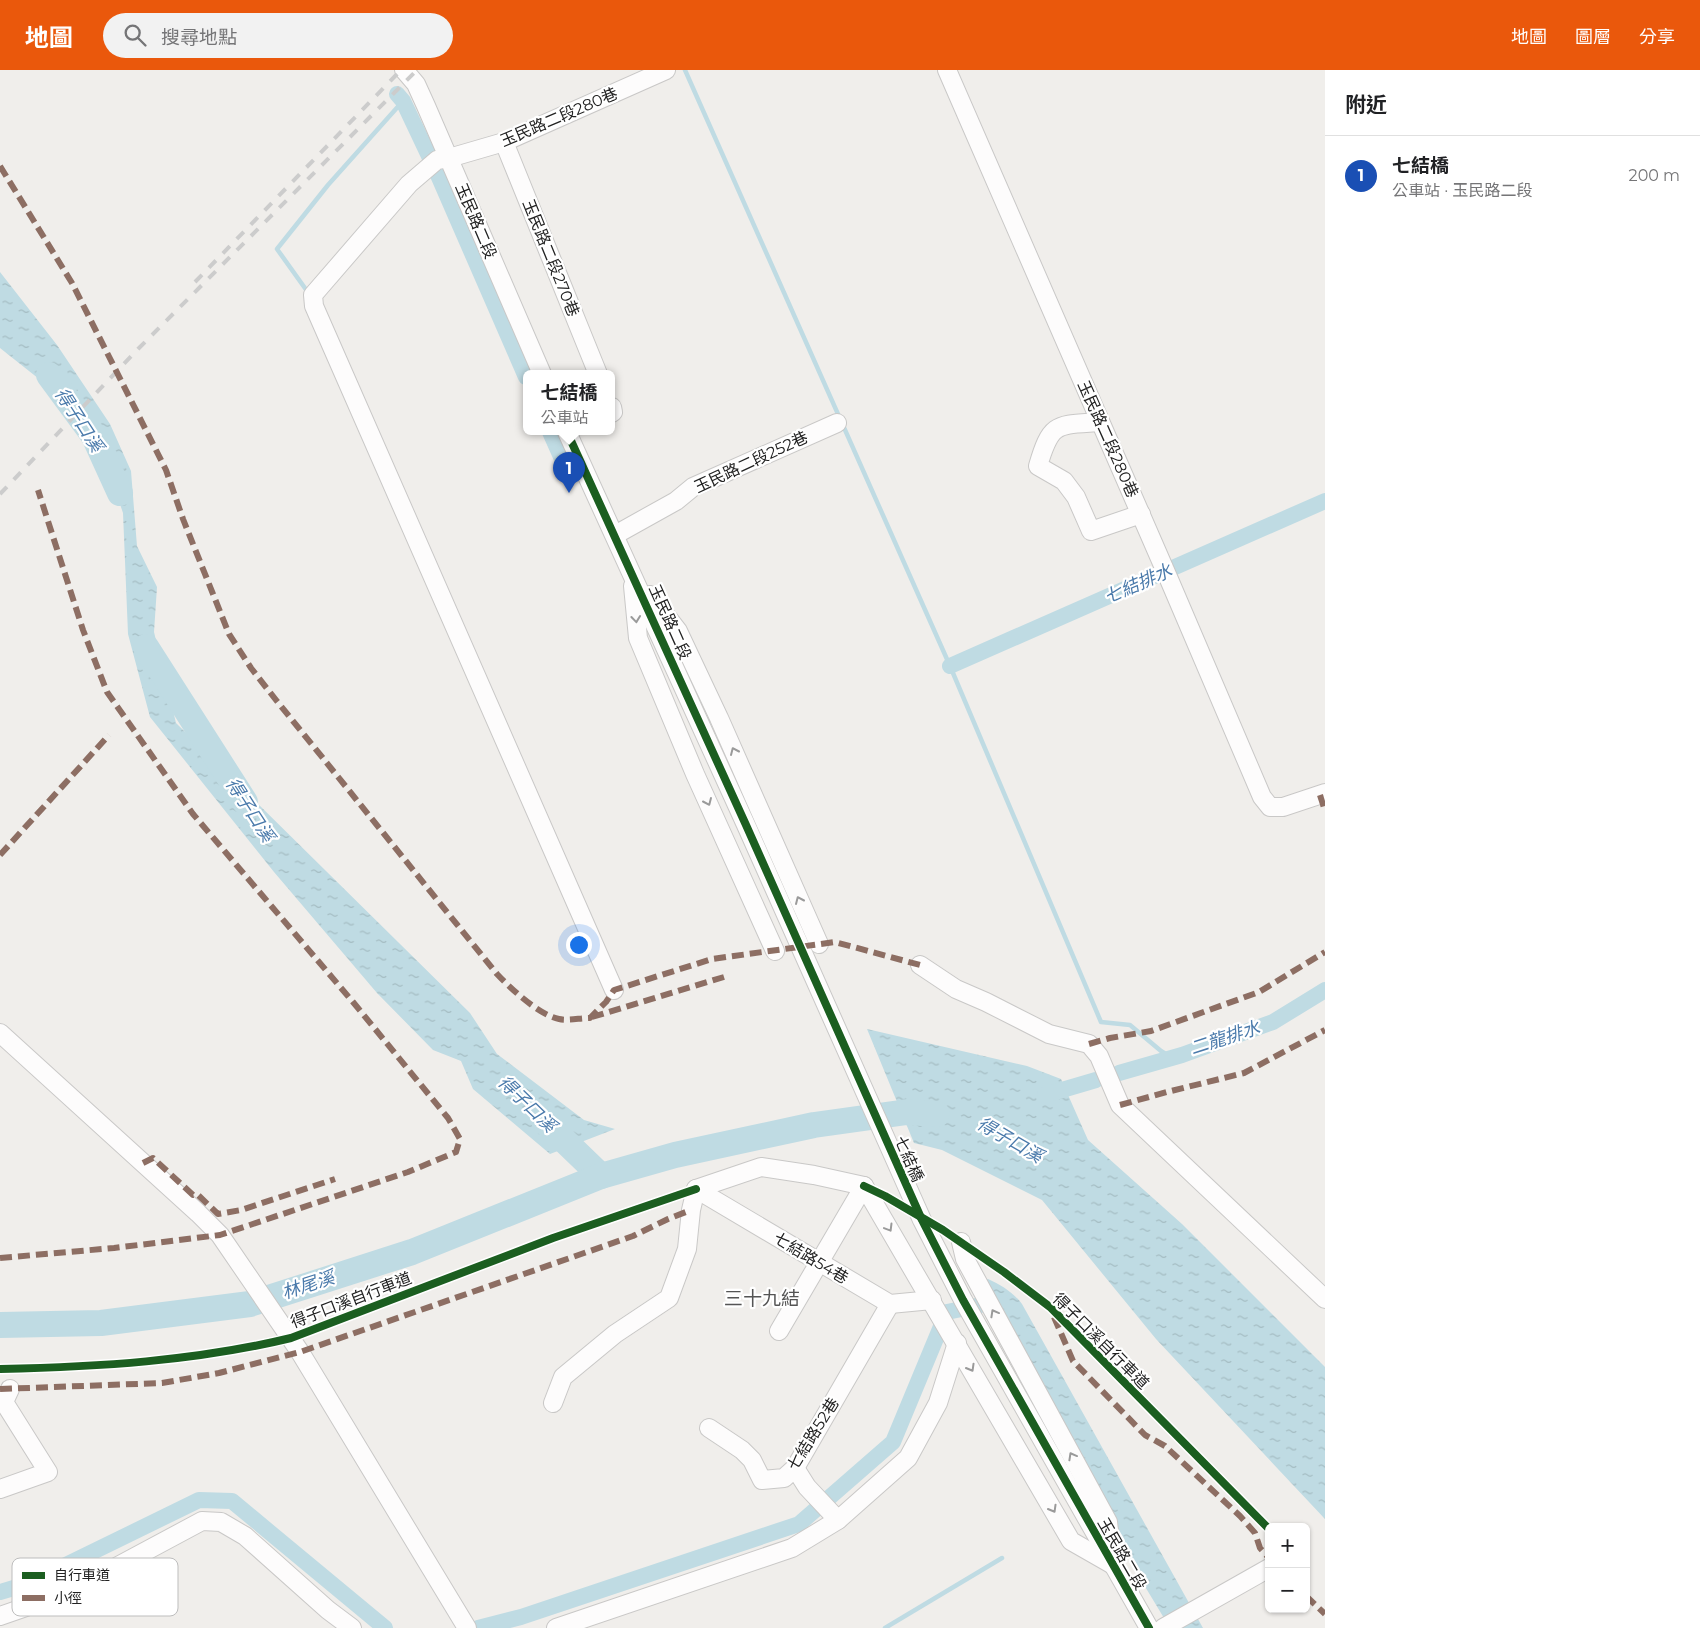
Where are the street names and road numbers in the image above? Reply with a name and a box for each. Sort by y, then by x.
street label: 玉民路二段280巷 [497,84,621,150]
street label: 玉民路二段 [452,180,500,262]
street label: 玉民路二段270巷 [519,197,583,319]
street label: 玉民路二段280巷 [1074,378,1142,500]
street label: 玉民路二段252巷 [691,427,811,497]
street label: 玉民路二段 [645,582,695,662]
street label: 七結橋 [891,1133,927,1185]
street label: 七結路54巷 [770,1228,852,1288]
street label: 得子口溪自行車道 [288,1268,414,1332]
street label: 得子口溪自行車道 [1049,1289,1153,1393]
street label: 七結路52巷 [783,1394,843,1474]
street label: 玉民路二段 [1094,1515,1150,1593]

